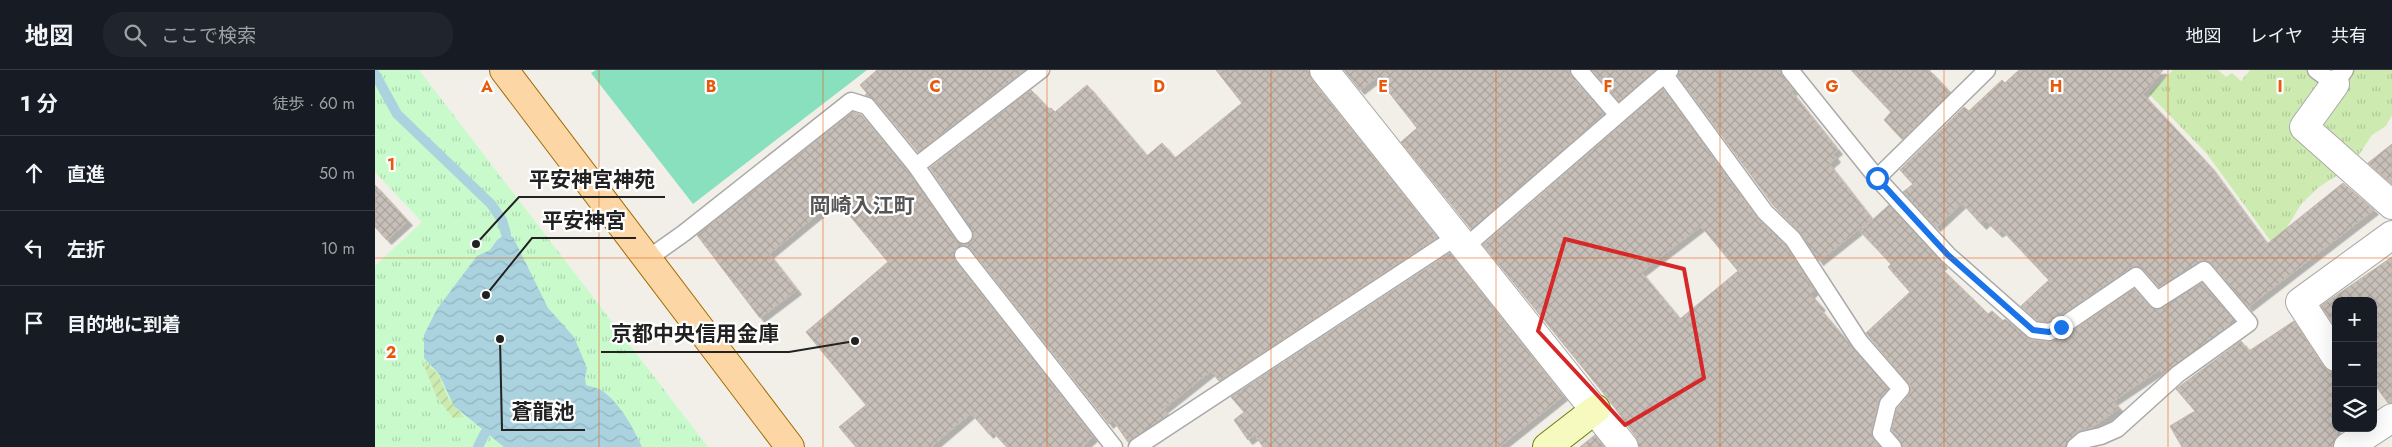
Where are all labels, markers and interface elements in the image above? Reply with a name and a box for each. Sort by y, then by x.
search box [103,12,453,57]
text: 地図 [25,18,73,53]
icon: search [121,21,149,49]
text: ここで検索 [161,22,256,49]
text: 地図 [2186,23,2222,49]
text: レイヤ [2250,23,2303,49]
text: 共有 [2331,23,2367,49]
text: A [480,75,493,98]
text: B [706,75,716,98]
text: C [929,75,941,98]
text: D [1153,75,1165,98]
text: E [1378,75,1388,98]
text: F [1604,75,1612,98]
text: G [1825,75,1839,98]
text: H [2050,75,2062,98]
text: I [2277,75,2283,98]
text: 1 分 [20,89,58,119]
text: 徒歩 · 60 m [273,92,355,115]
text: 1 [387,153,395,176]
icon: ahead [20,159,48,187]
text: 直進 [67,161,105,188]
callout: 平安神宮神苑 [519,161,665,197]
text: 50 m [319,162,355,185]
text: 平安神宮神苑 [529,165,655,195]
route start [1866,167,1889,190]
district label: 岡崎入江町 [810,191,915,221]
callout: 平安神宮 [532,202,636,238]
text: 平安神宮 [542,206,626,236]
icon: left [20,234,48,262]
text: 左折 [67,236,105,263]
text: 10 m [321,237,355,260]
map controls [2332,297,2377,432]
button: + [2332,297,2377,342]
icon: arrive [20,309,48,337]
text: 目的地に到着 [67,311,181,338]
callout: 京都中央信用金庫 [601,316,789,352]
route end [2050,316,2073,339]
text: 京都中央信用金庫 [611,319,779,349]
text: 2 [386,341,396,364]
button: − [2332,342,2377,387]
button: layers [2332,387,2377,432]
callout: 蒼龍池 [502,394,585,430]
text: 蒼龍池 [512,397,575,427]

